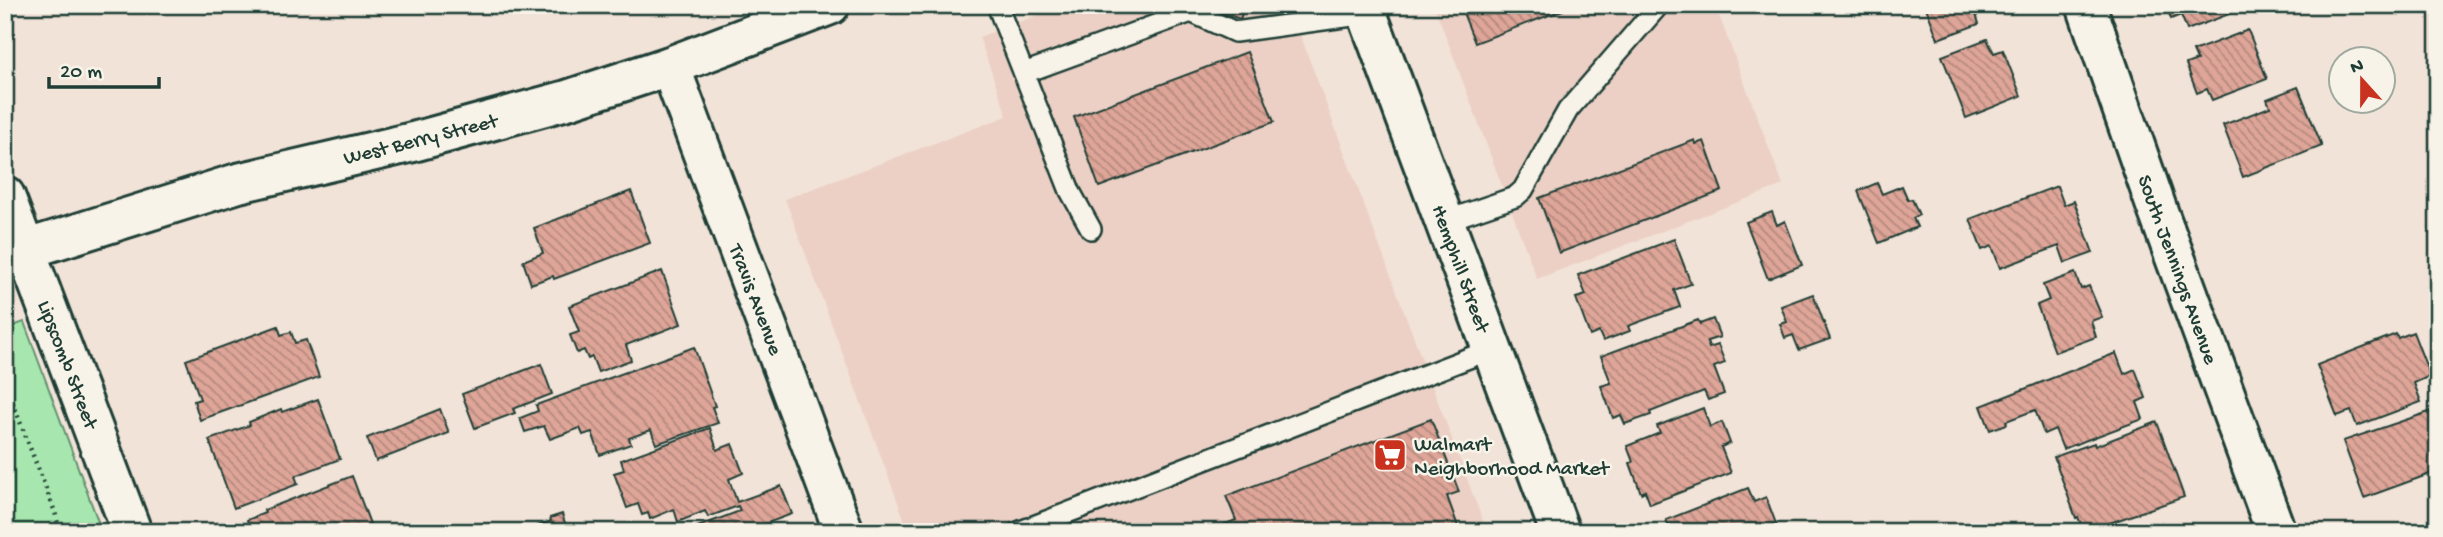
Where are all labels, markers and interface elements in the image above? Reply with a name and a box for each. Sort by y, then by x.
scale bar [49,46,159,90]
north arrow [2328,46,2398,116]
text: N [2347,54,2367,80]
text: 20 m [60,61,102,86]
street label: West Berry Street [341,110,503,173]
street label: South Jennings Avenue [2130,172,2222,369]
street label: Hemphill Street [1424,202,1494,339]
street label: Travis Avenue [721,240,787,360]
street label: Lipscomb Street [30,298,103,435]
place label: Walmart Neighborhood Market [1414,434,1611,483]
supermarket icon: Walmart Neighborhood Market [1371,436,1409,474]

